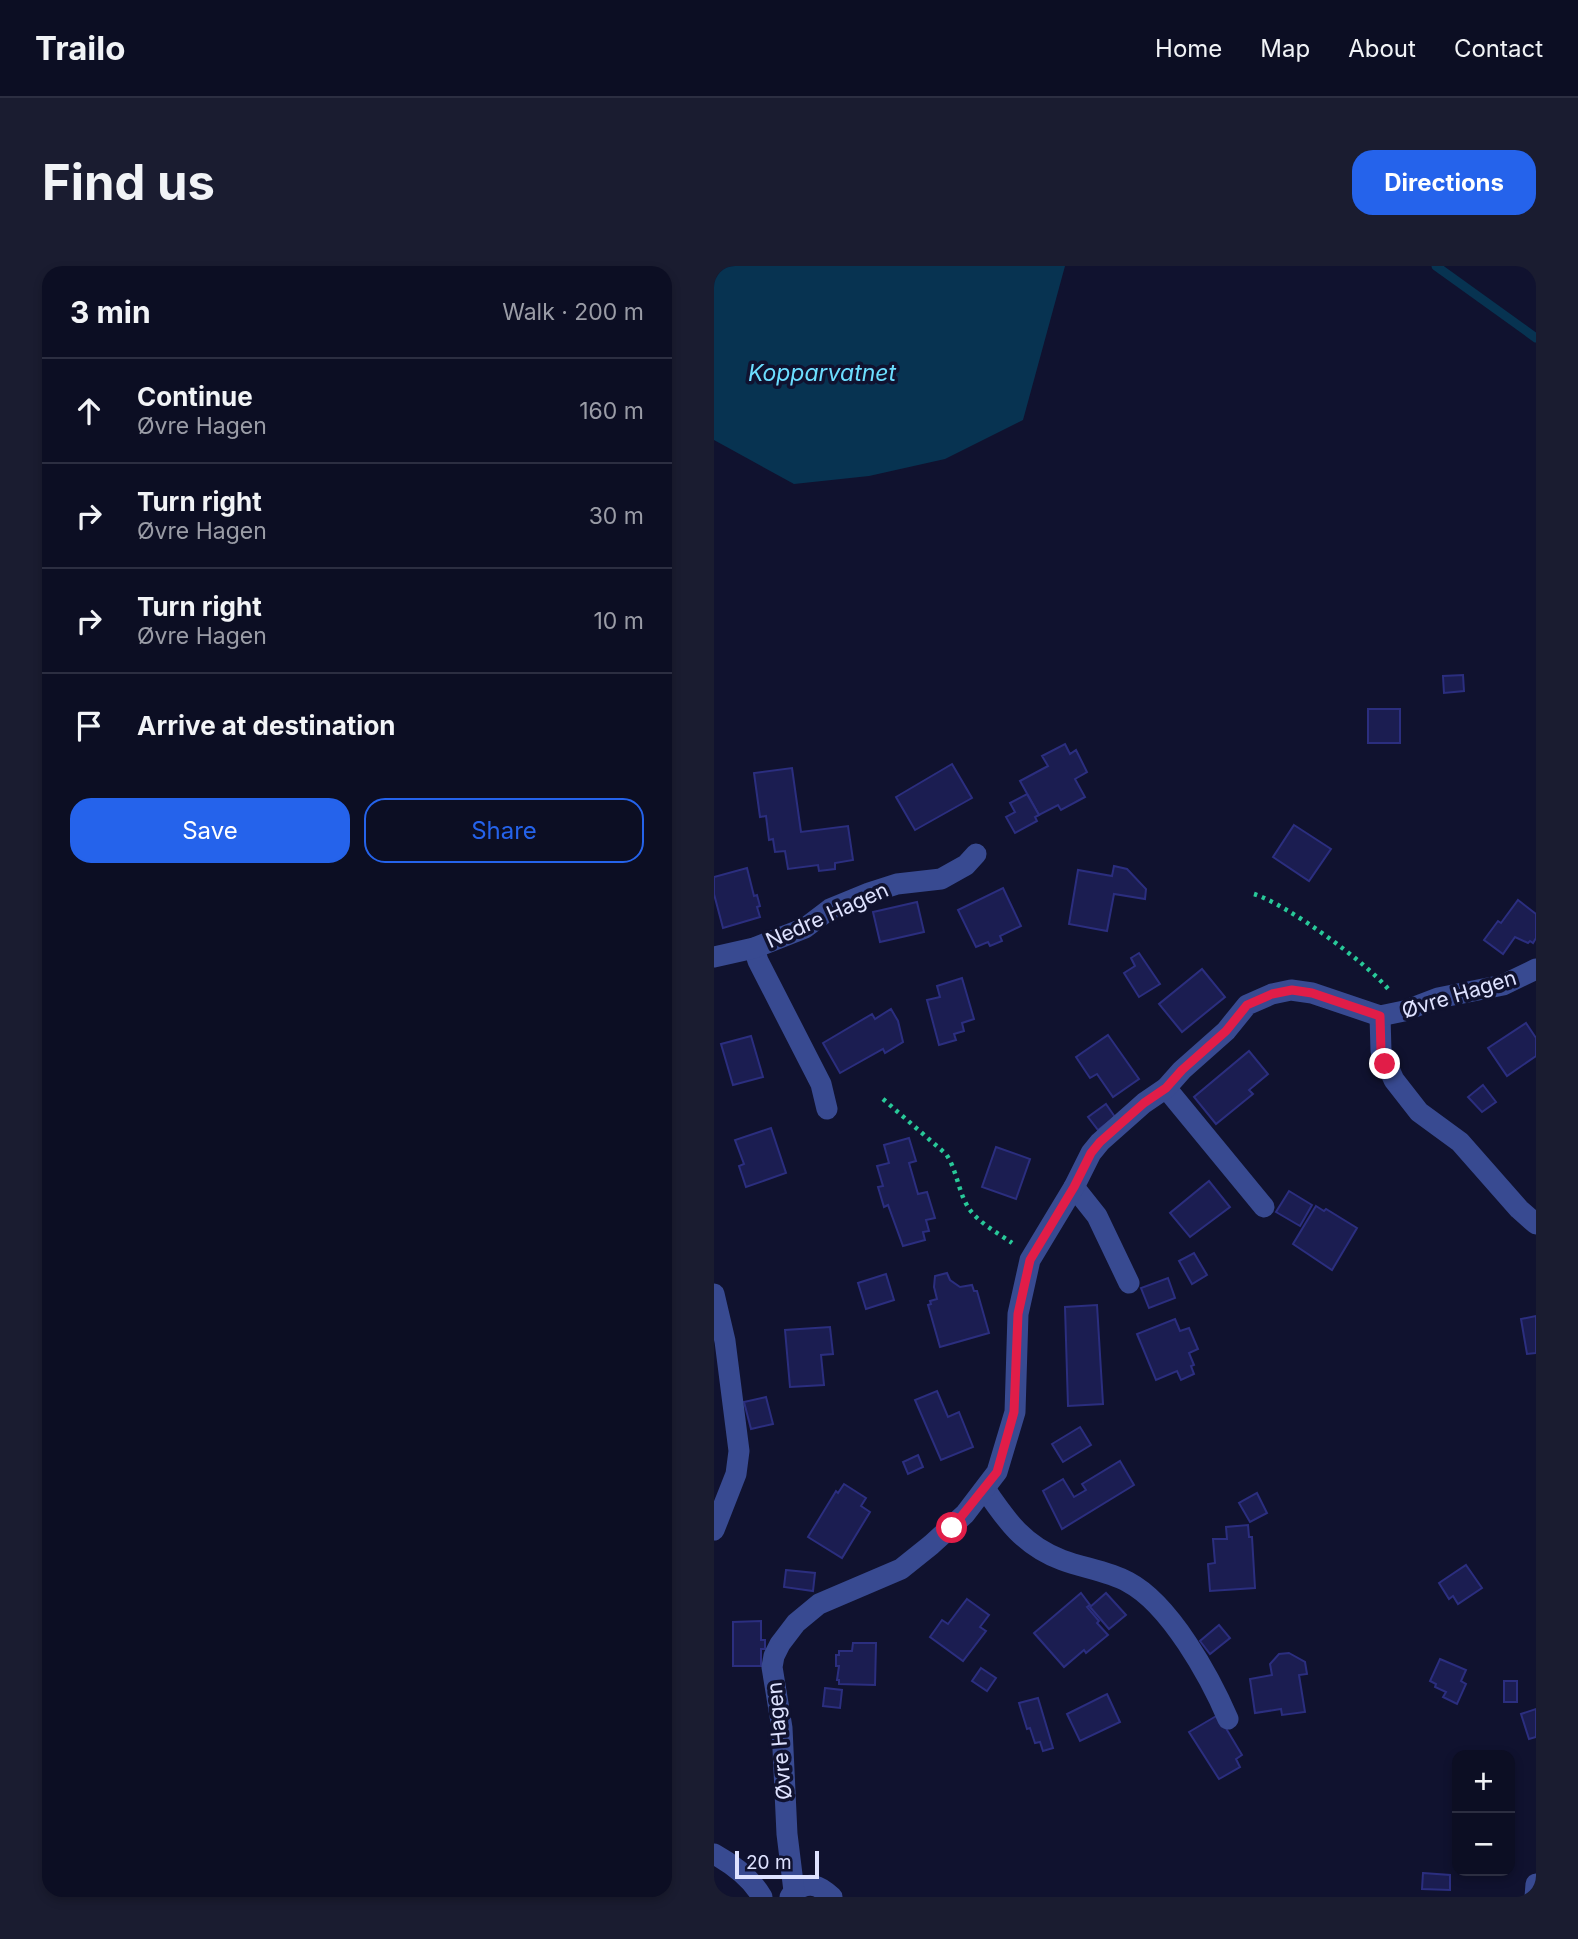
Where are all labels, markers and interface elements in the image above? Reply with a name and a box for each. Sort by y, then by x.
text: Trailo [35,28,125,68]
text: Home [1155,34,1222,63]
text: Map [1260,34,1310,63]
text: About [1348,34,1416,63]
text: Contact [1454,34,1543,63]
button: Directions [1352,150,1536,215]
text: Find us [42,153,215,212]
text: 3 min [70,294,151,330]
text: Walk · 200 m [502,298,644,326]
water label: Kopparvatnet [748,359,897,387]
text: Continue [137,381,253,412]
icon: ahead [70,392,108,430]
text: 160 m [579,397,644,425]
text: Øvre Hagen [137,412,267,440]
text: Turn right [137,486,262,517]
icon: right [70,497,108,535]
text: 30 m [589,502,644,530]
text: Øvre Hagen [137,517,267,545]
text: Turn right [137,591,262,622]
icon: right [70,602,108,640]
text: 10 m [594,607,644,635]
text: Øvre Hagen [137,622,267,650]
icon: arrive [70,707,108,745]
text: Arrive at destination [137,710,396,741]
button: Save [70,798,350,863]
button: Share [364,798,644,863]
street label: Nedre Hagen [762,877,892,953]
street label: Øvre Hagen [1399,965,1519,1023]
route end [1369,1048,1400,1079]
route start [936,1512,967,1543]
street label: Øvre Hagen [761,1681,797,1801]
map controls [1452,1750,1515,1876]
button: + [1452,1750,1515,1813]
button: − [1452,1813,1515,1876]
scale bar [735,1848,819,1880]
text: 20 m [746,1851,792,1874]

